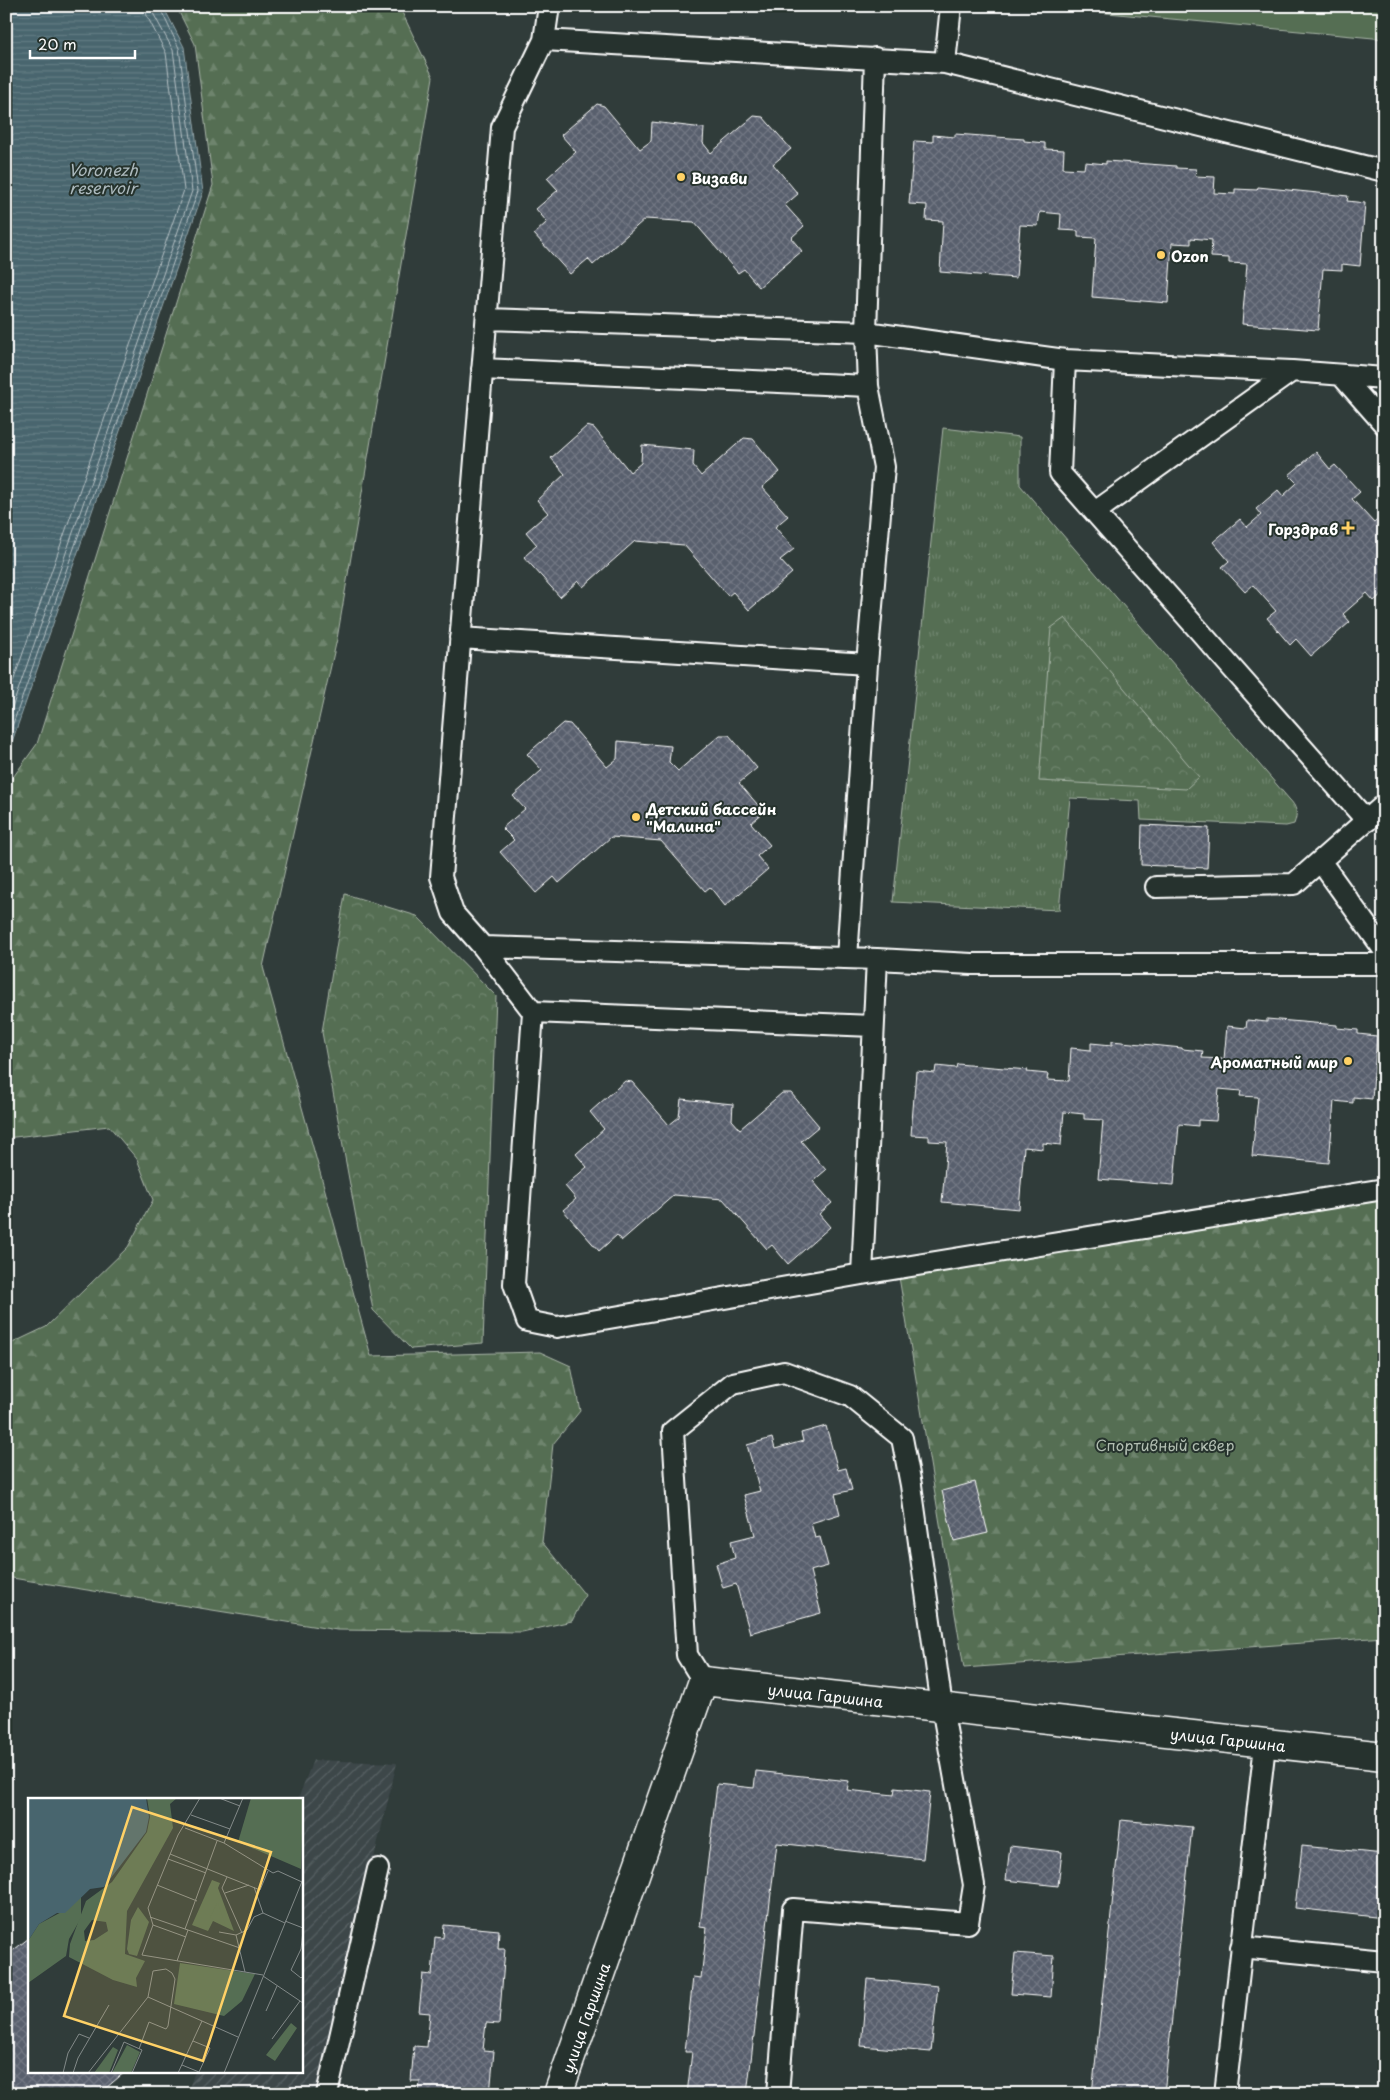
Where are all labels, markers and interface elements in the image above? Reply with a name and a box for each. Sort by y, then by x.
scale bar [30,28,135,60]
text: 20 m [38,32,77,55]
water label: Voronezh reservoir [68,157,139,199]
place label: Визави [691,166,748,189]
marker: Визави [675,171,687,183]
place label: Ozon [1171,244,1209,267]
marker: Ozon [1155,249,1167,261]
place label: Горздрав [1268,517,1338,540]
marker: Горздрав [1342,522,1354,534]
place label: Детский бассейн "Малина" [645,797,777,837]
marker: Детский бассейн "Малина" [630,811,642,823]
place label: Ароматный мир [1209,1050,1338,1073]
marker: Ароматный мир [1342,1055,1354,1067]
park label: Спортивный сквер [1096,1433,1234,1456]
street label: улица Гаршина [767,1677,885,1712]
street label: улица Гаршина [1169,1721,1287,1757]
inset map [28,1798,302,2072]
street label: улица Гаршина [555,1959,615,2076]

